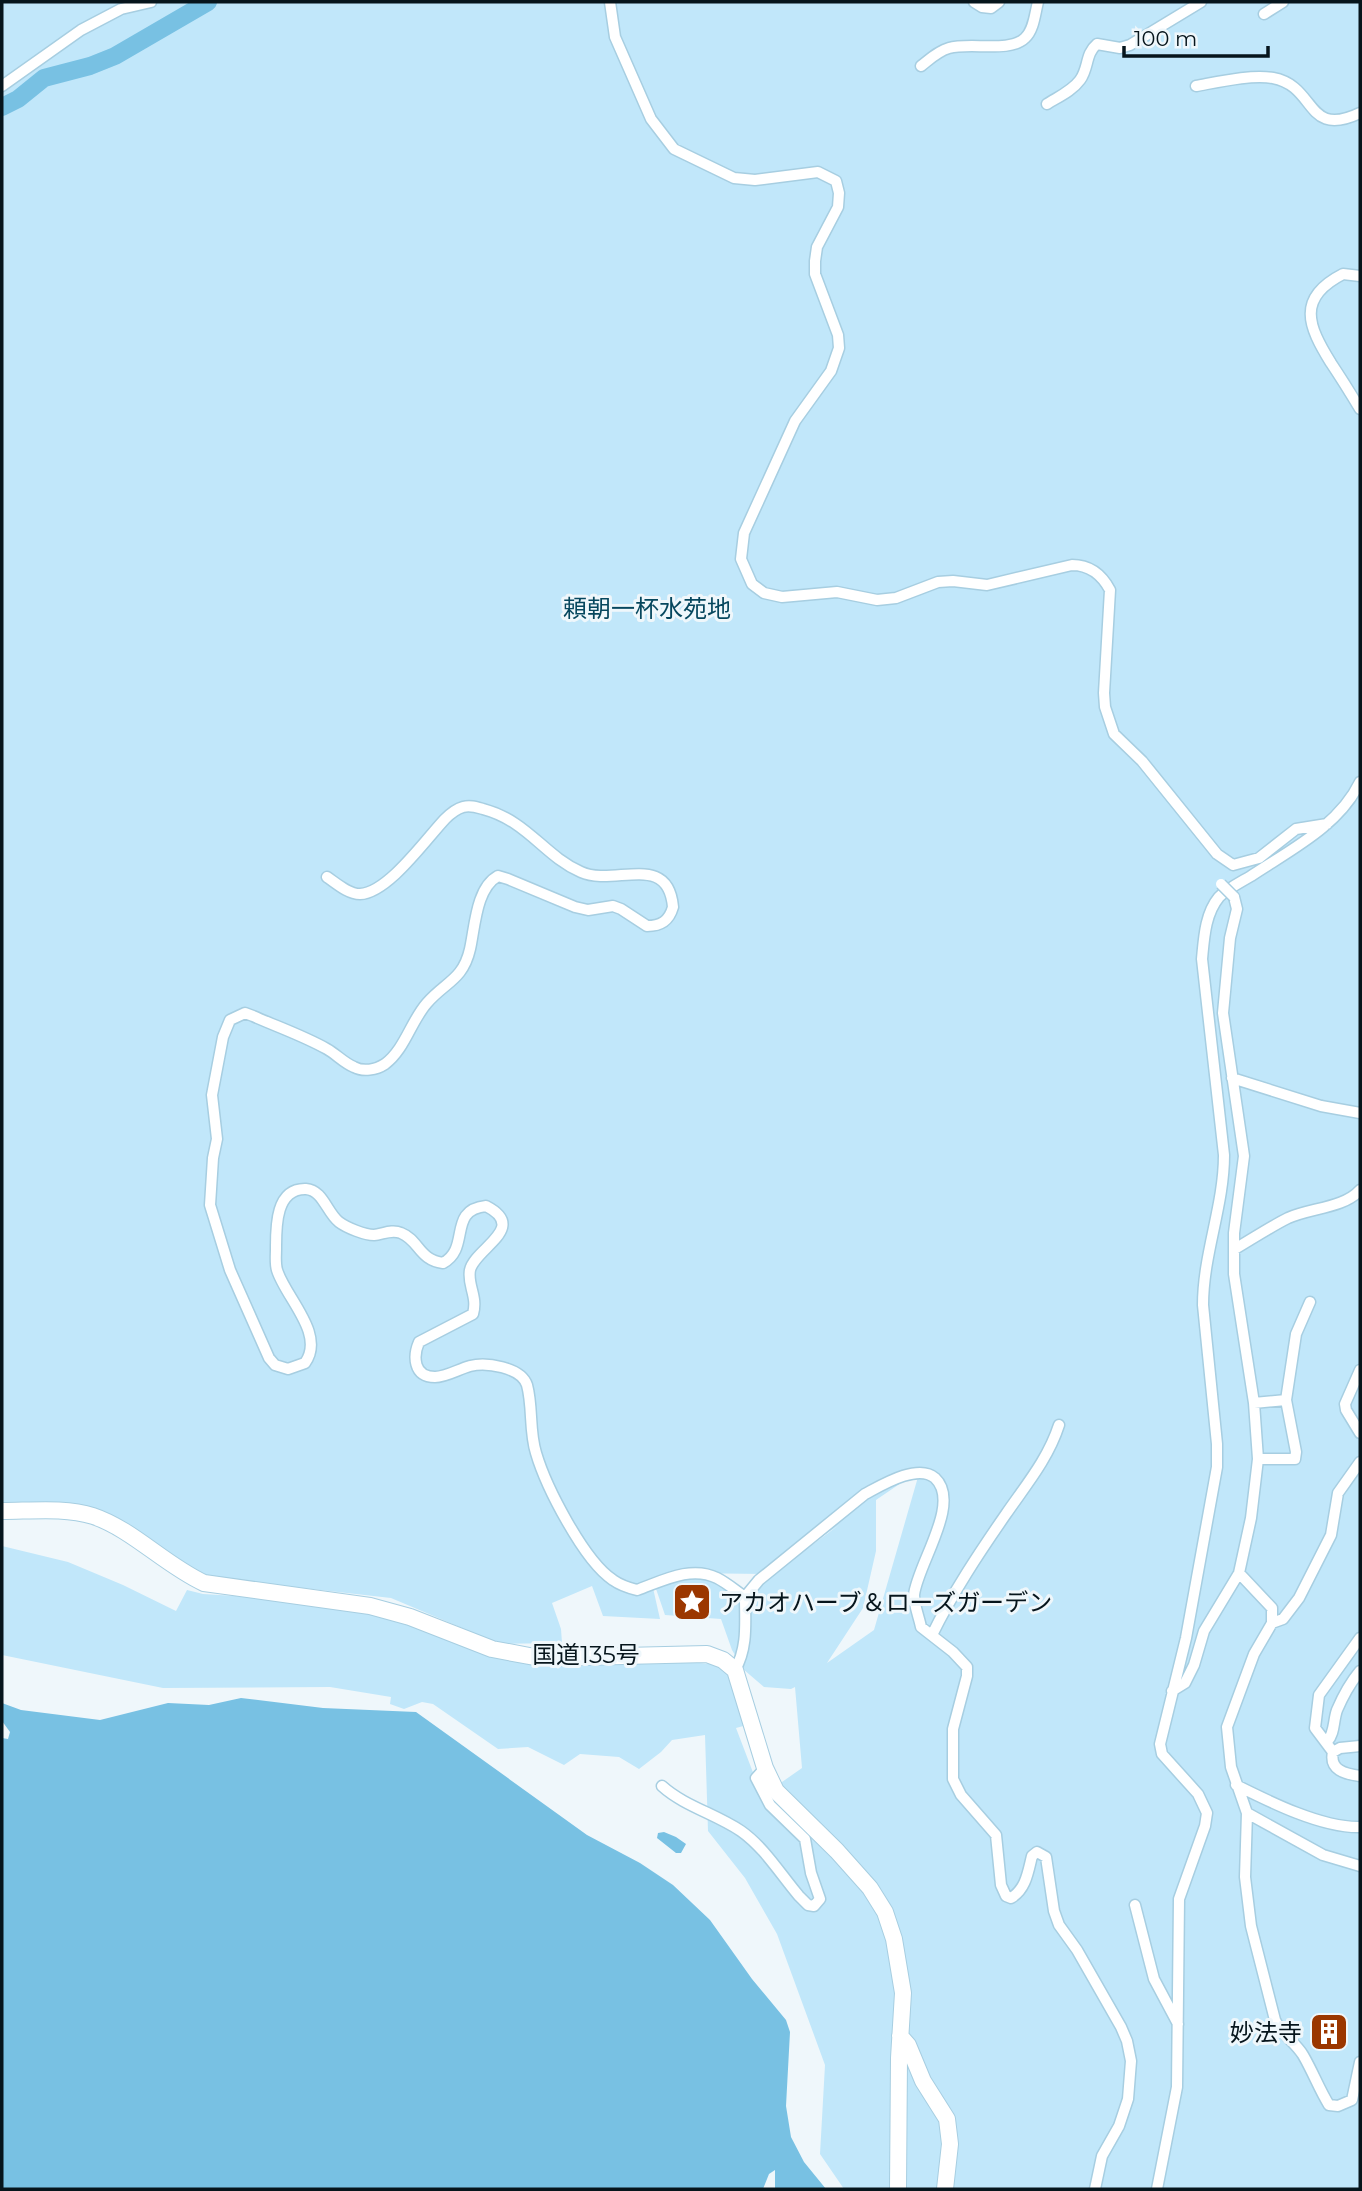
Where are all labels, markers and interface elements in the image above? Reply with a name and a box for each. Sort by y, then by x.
scale bar [1124,14,1268,58]
text: 100 m [1134,26,1197,51]
park label: 頼朝一杯水苑地 [563,594,731,623]
place icon: アカオハーブ＆ローズガーデン [671,1581,713,1623]
place label: アカオハーブ＆ローズガーデン [719,1588,1052,1617]
street label: 国道135号 [532,1640,640,1669]
building icon: 妙法寺 [1308,2011,1350,2053]
place label: 妙法寺 [1230,2018,1302,2047]

